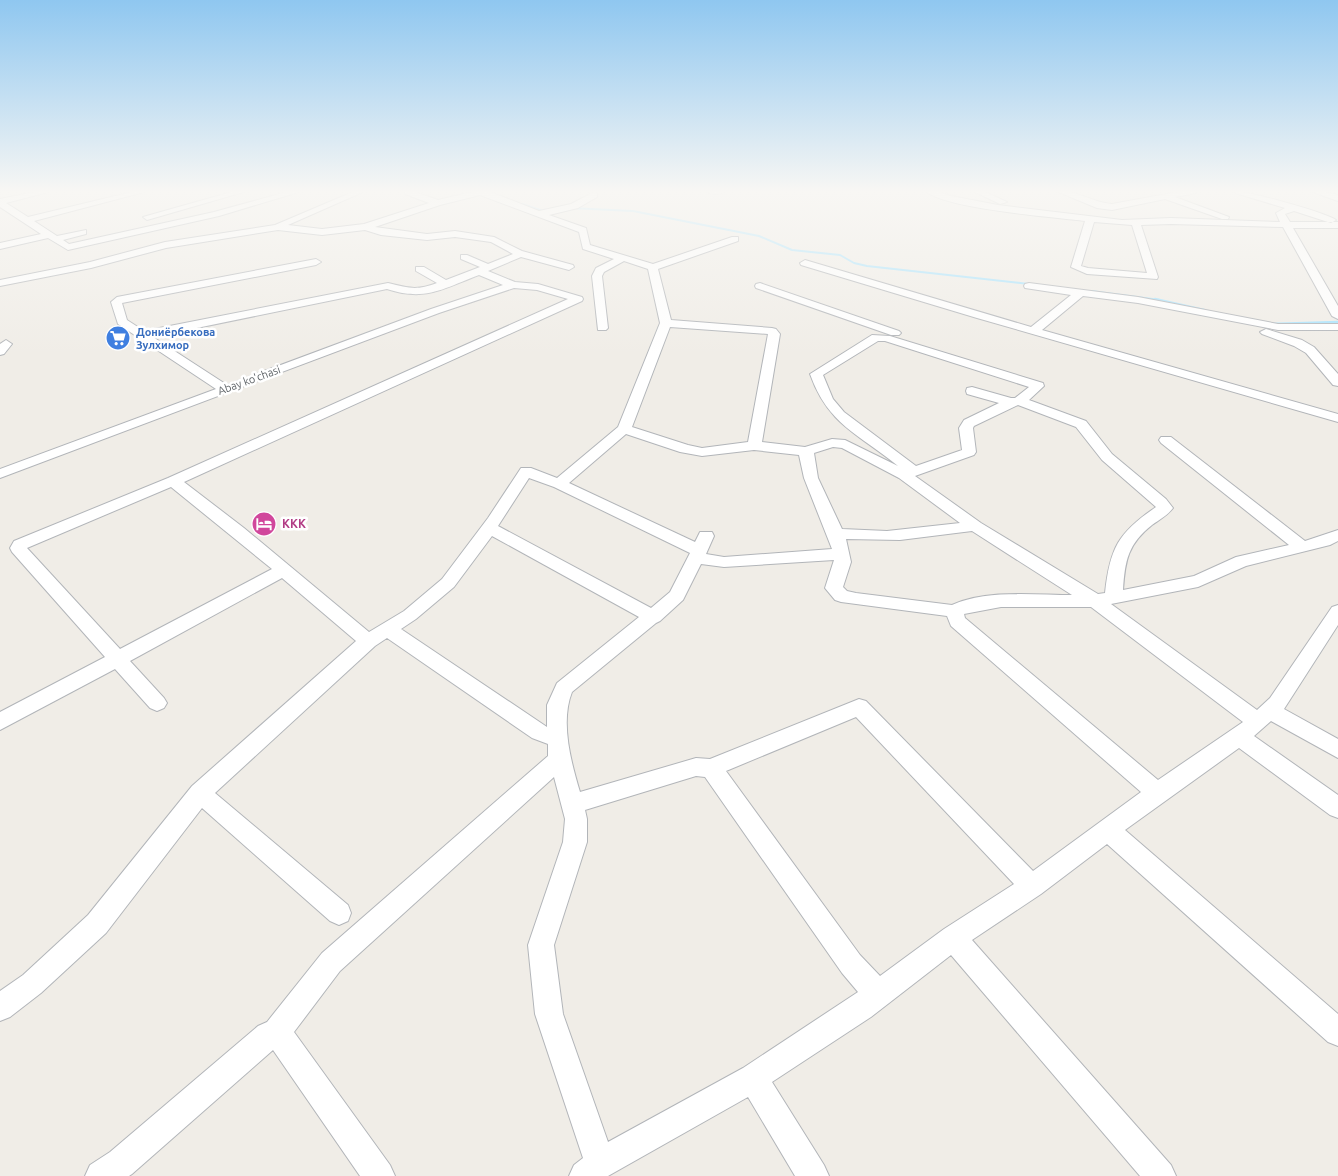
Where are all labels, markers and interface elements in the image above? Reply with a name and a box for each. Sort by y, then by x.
supermarket icon: Дониёрбекова Зулхимор [105,325,131,351]
place label: Дониёрбекова Зулхимор [136,326,215,351]
street label: Abay ko'chasi [216,363,282,397]
hotel icon: KKK [251,511,277,537]
place label: KKK [282,517,306,530]

